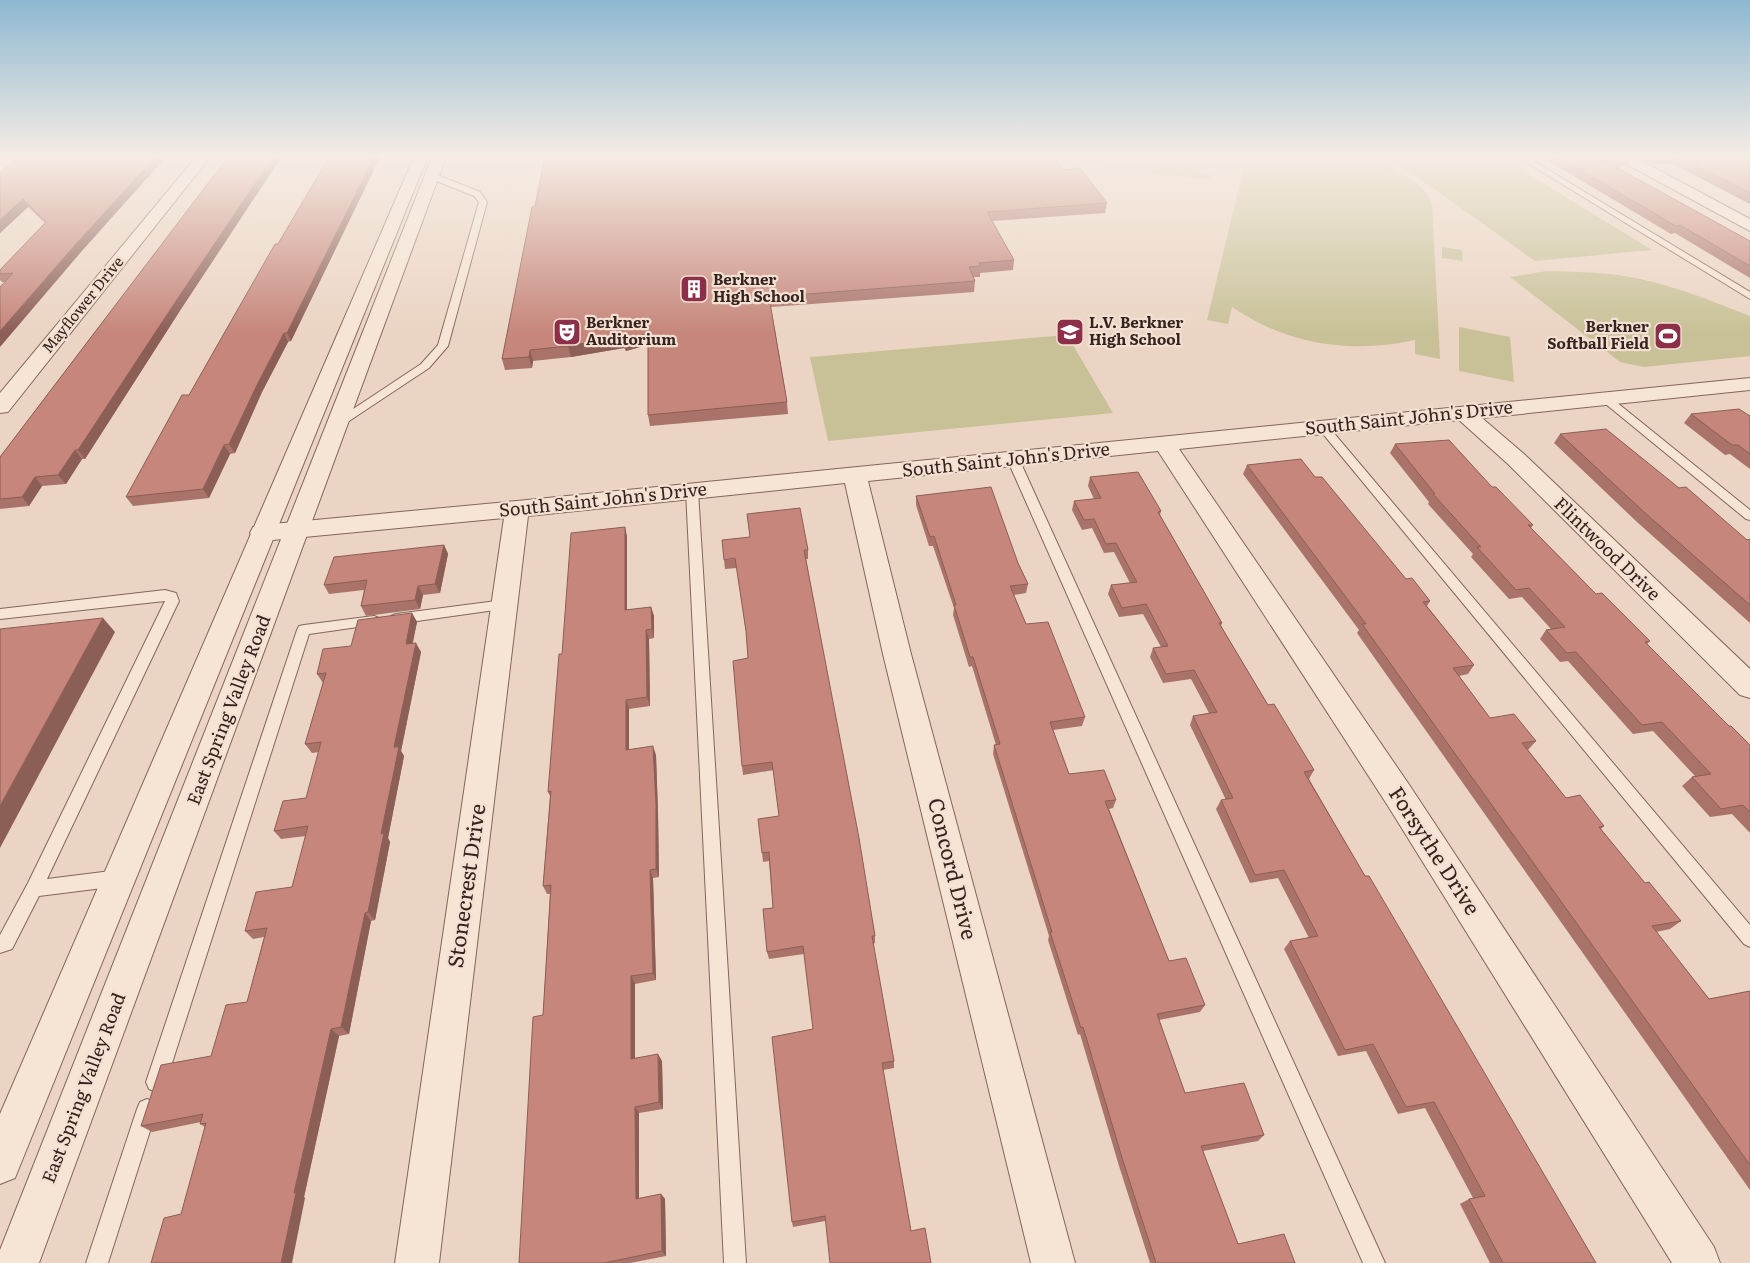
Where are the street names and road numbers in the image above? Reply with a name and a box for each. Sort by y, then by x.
street label: Mayflower Drive [35,250,128,358]
street label: South Saint John's Drive [1304,392,1514,441]
street label: South Saint John's Drive [901,434,1111,483]
street label: South Saint John's Drive [498,474,708,523]
street label: Flintwood Drive [1549,490,1667,606]
street label: East Spring Valley Road [179,610,276,809]
street label: Forsythe Drive [1383,779,1489,920]
street label: Concord Drive [922,794,987,943]
street label: Stonecrest Drive [438,801,491,970]
street label: East Spring Valley Road [34,988,131,1187]

